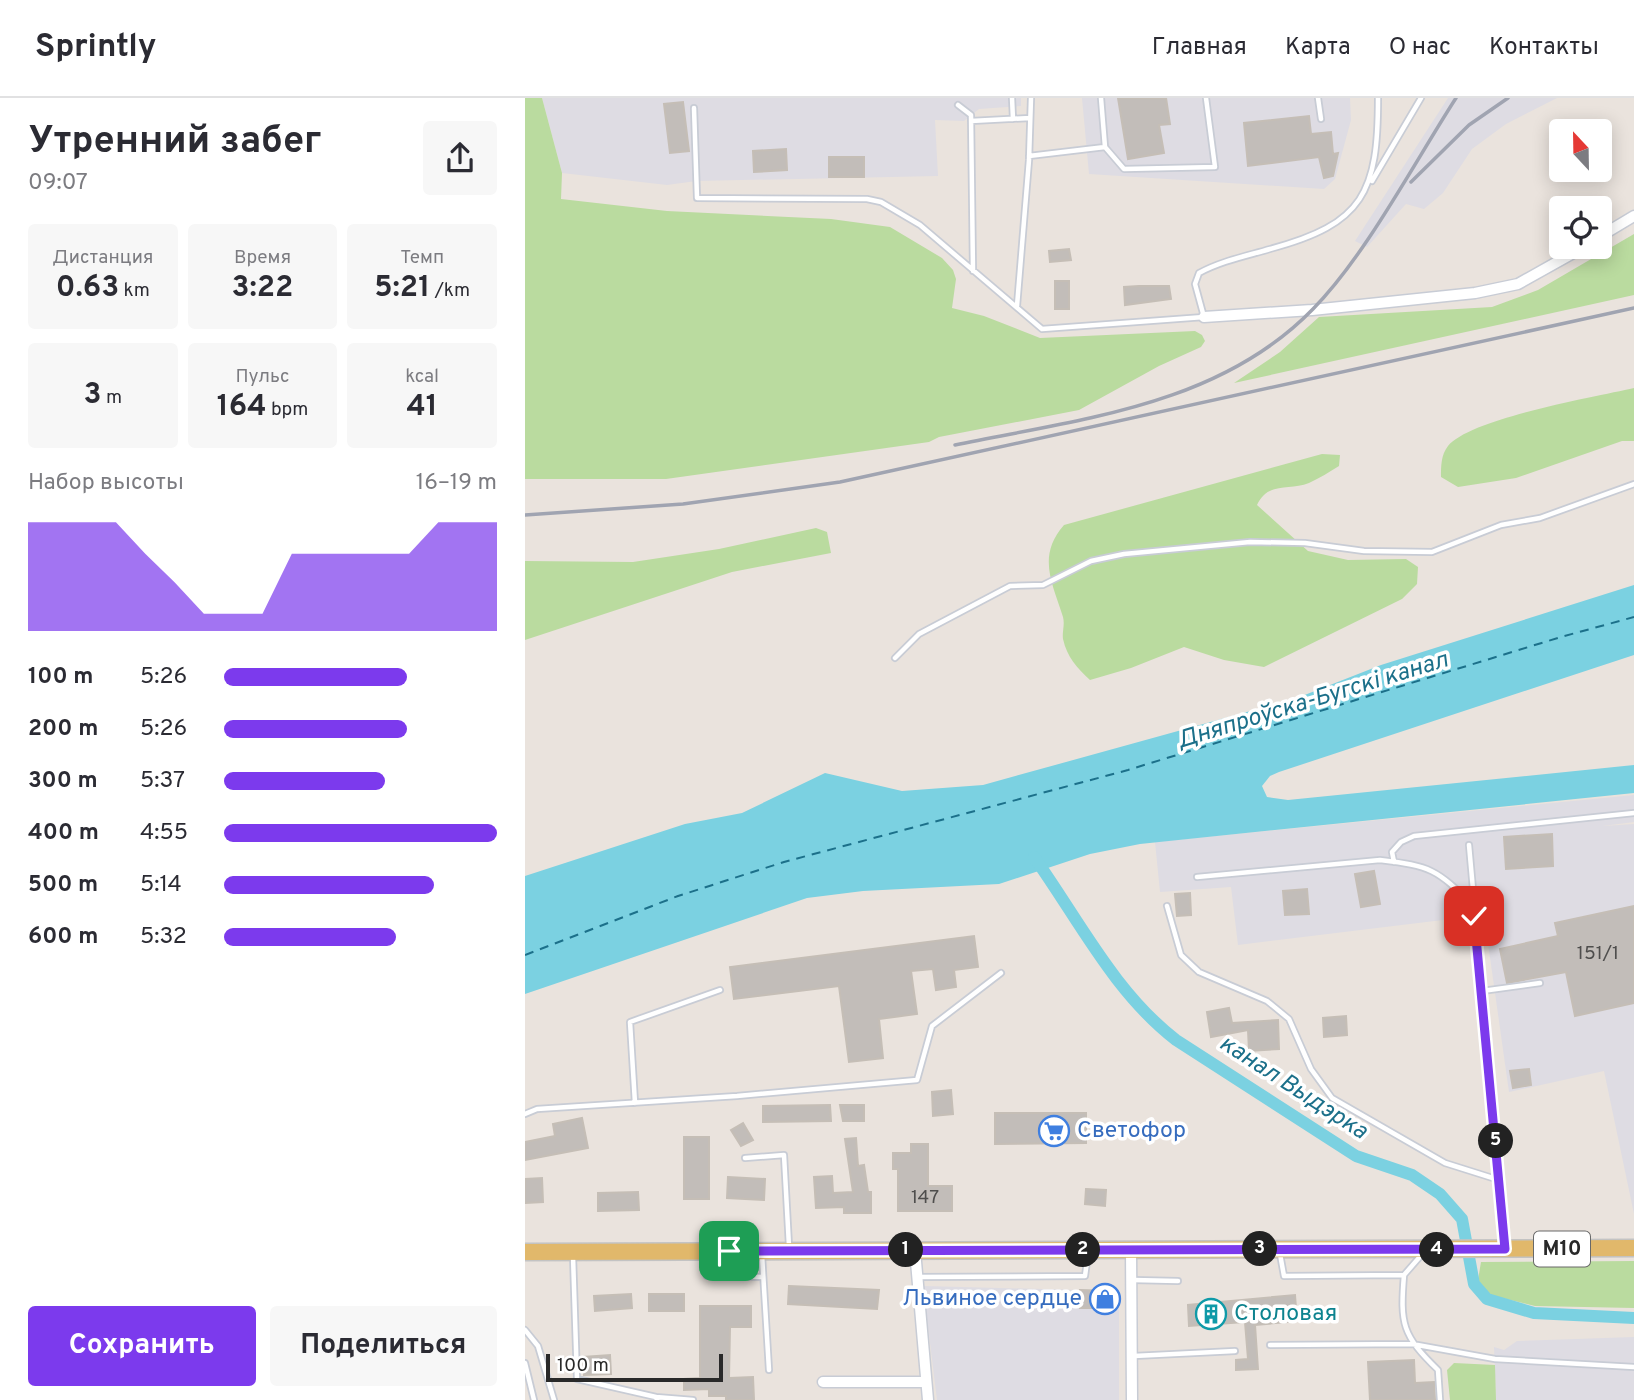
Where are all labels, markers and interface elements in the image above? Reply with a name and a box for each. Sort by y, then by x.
text: Sprintly [35,27,157,69]
text: Главная [1152,33,1247,63]
text: Карта [1285,33,1351,63]
text: О нас [1389,33,1451,63]
text: Контакты [1489,33,1599,63]
text: Утренний забег [28,118,322,167]
north arrow [1549,119,1612,182]
map controls [1549,119,1612,259]
button: share [423,121,497,195]
text: 09:07 [28,169,88,198]
button: locate [1549,196,1612,259]
text: Дистанция [52,246,153,270]
text: Время [234,246,291,270]
text: Темп [400,246,444,270]
text: 0.63 [56,270,119,307]
text: 3:22 [232,270,293,307]
text: 5:21 [374,270,430,307]
text: km [119,279,150,303]
text: /km [430,279,470,303]
text: Пульс [235,365,290,389]
text: kcal [405,365,439,389]
text: 3 [84,377,102,414]
text: m [102,386,122,410]
text: 164 [217,389,266,426]
text: 41 [407,389,438,426]
text: bpm [266,398,308,422]
text: Набор высоты [28,469,184,498]
text: 16–19 m [416,469,497,498]
water label: Дняпроўска-Бугскі канал [1174,645,1453,757]
text: 100 m [28,663,93,692]
text: 5:26 [140,663,187,692]
text: 200 m [28,715,98,744]
text: 5:26 [140,715,187,744]
text: 300 m [28,767,98,796]
text: 5:37 [140,767,185,796]
text: 400 m [28,819,99,848]
text: 4:55 [140,819,188,848]
text: 500 m [28,871,98,900]
text: 5:14 [140,871,182,900]
pin [1444,886,1504,946]
icon: check [1455,897,1493,935]
text: 600 m [28,923,98,952]
text: 5:32 [140,923,187,952]
house number: 151/1 [1577,942,1619,966]
water label: канал Выдэрка [1213,1029,1373,1147]
supermarket icon: Светофор [1037,1114,1071,1148]
place label: Светофор [1077,1117,1186,1146]
pin: 5 [1479,1124,1513,1158]
text: 5 [1490,1128,1501,1152]
house number: 147 [911,1186,939,1210]
pin [699,1221,759,1281]
icon: arrive [710,1232,748,1270]
pin: 1 [889,1232,923,1268]
pin: 2 [1065,1232,1101,1268]
pin: 3 [1243,1232,1277,1266]
pin: 4 [1419,1232,1455,1268]
road number: М10 [1534,1232,1590,1266]
text: 3 [1254,1236,1265,1260]
text: 1 [902,1237,909,1261]
text: 2 [1077,1237,1088,1261]
text: 4 [1430,1237,1443,1261]
shop icon: Львиное сердце [1088,1282,1122,1316]
place label: Львиное сердце [902,1285,1082,1314]
building icon: Столовая [1194,1297,1228,1331]
place label: Столовая [1234,1300,1337,1329]
button: Сохранить [28,1306,256,1386]
button: Поделиться [270,1306,497,1386]
scale bar [546,1351,723,1383]
text: 100 m [557,1354,609,1378]

